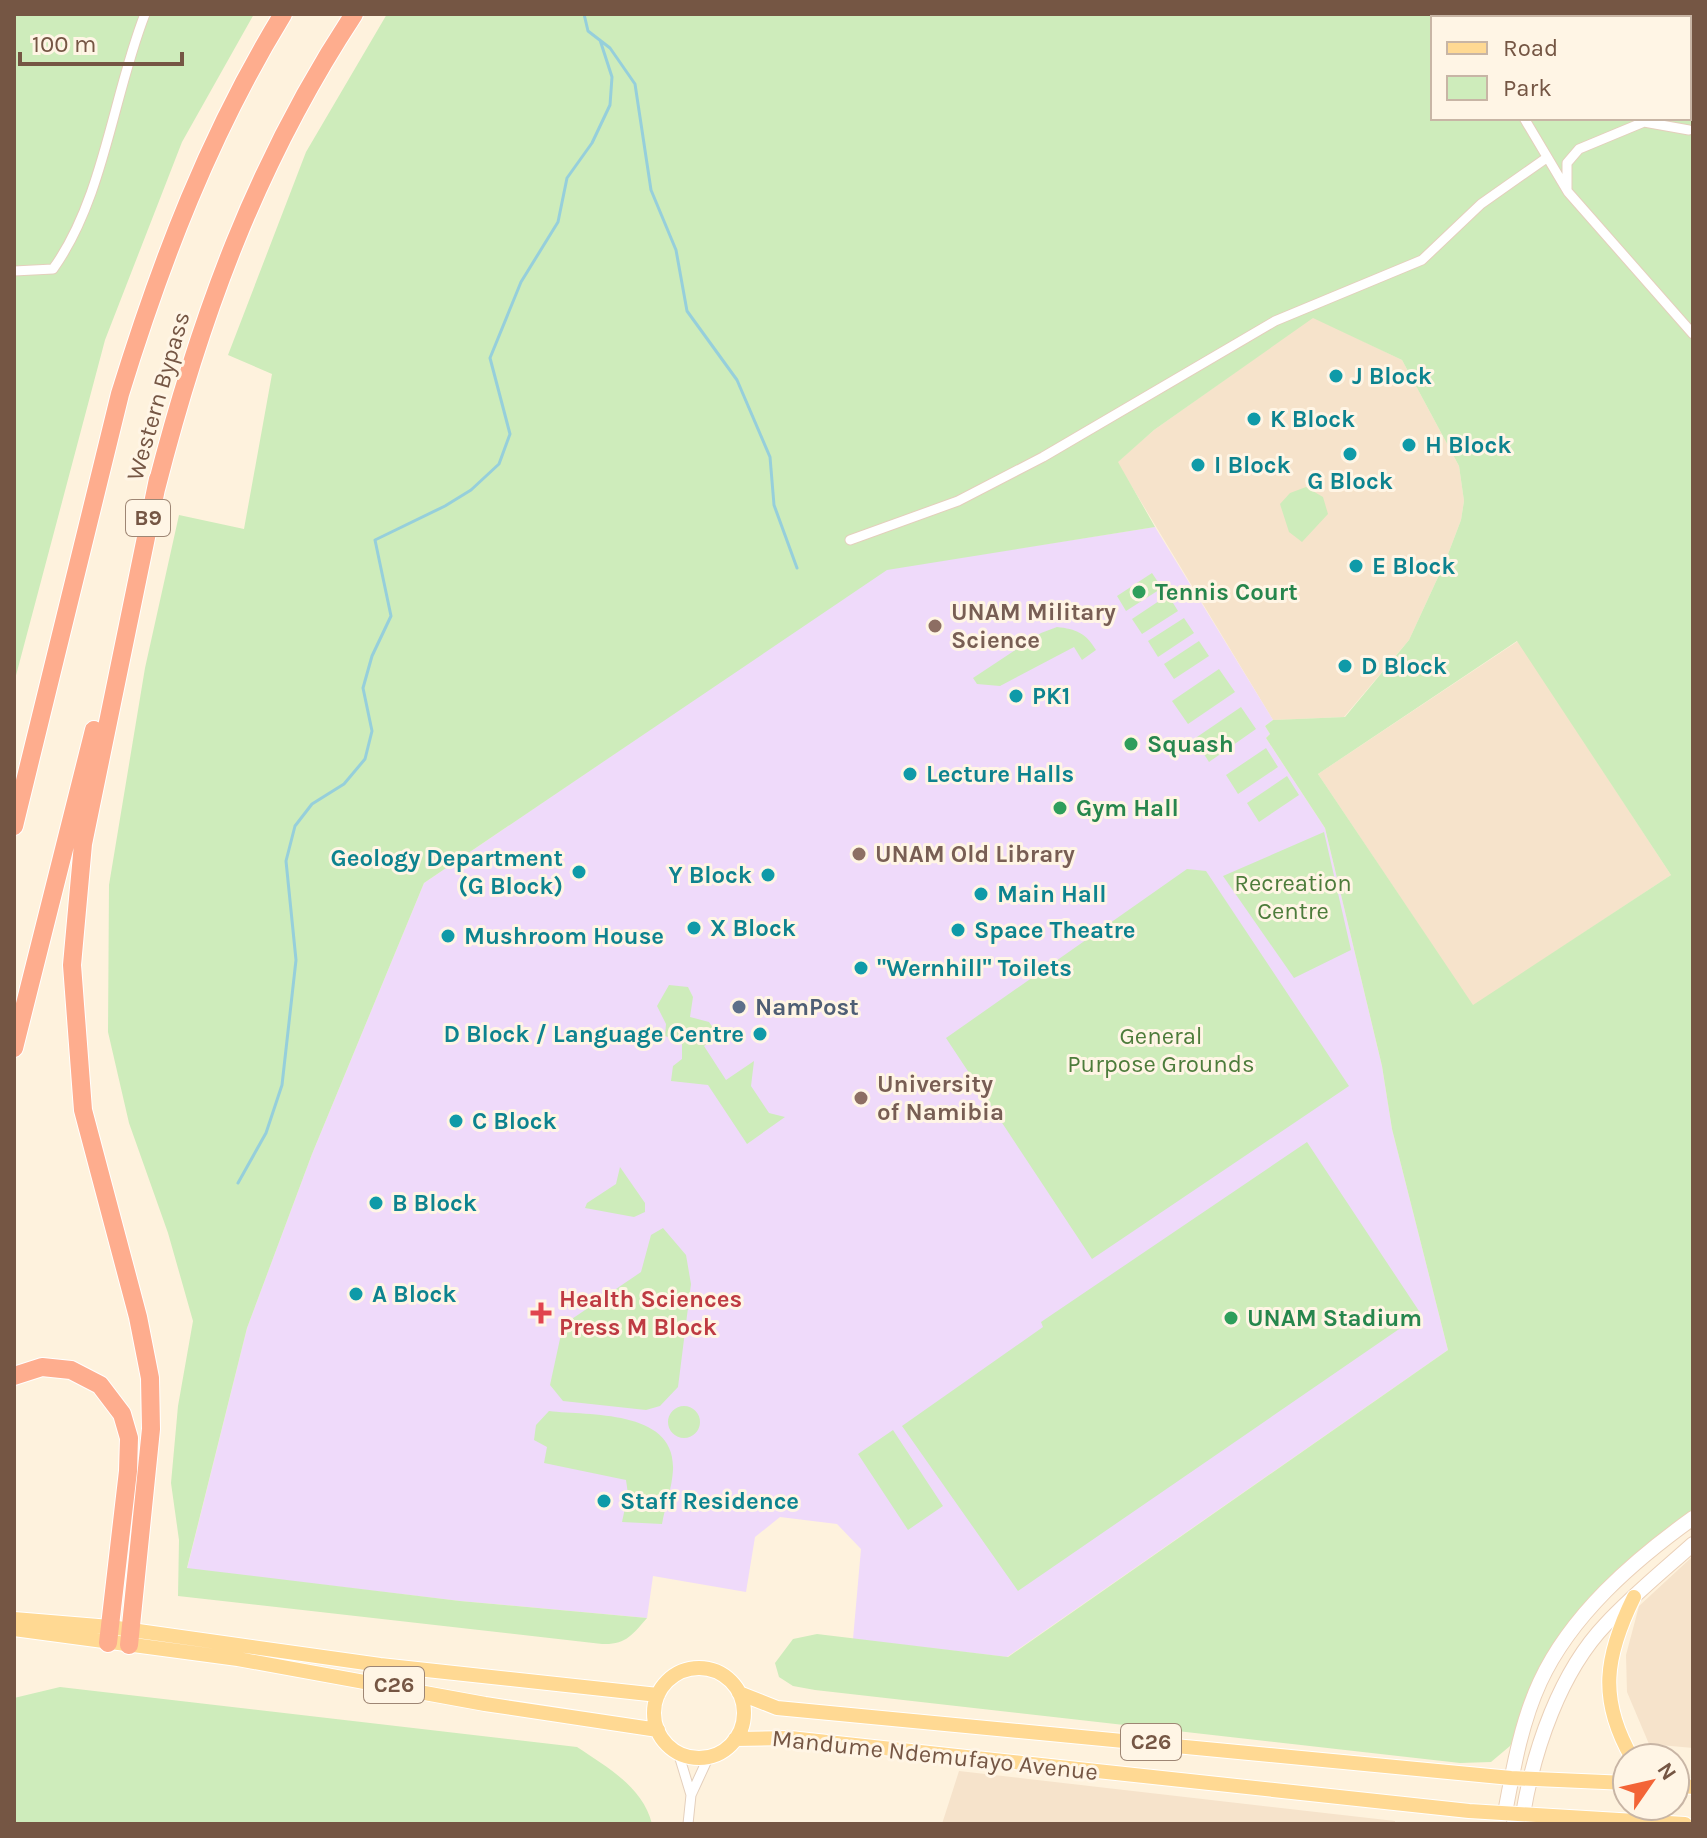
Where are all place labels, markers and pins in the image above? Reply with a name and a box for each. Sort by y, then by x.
place label: J Block [1352,362,1432,390]
marker: J Block [1327,367,1345,385]
place label: K Block [1270,405,1355,433]
marker: K Block [1245,410,1263,428]
place label: H Block [1425,431,1511,459]
marker: H Block [1400,436,1418,454]
marker: G Block [1341,445,1359,463]
place label: I Block [1214,451,1291,479]
marker: I Block [1189,456,1207,474]
place label: G Block [1307,467,1393,495]
place label: E Block [1372,552,1456,580]
marker: E Block [1347,557,1365,575]
place label: Tennis Court [1155,578,1298,606]
marker: Tennis Court [1130,583,1148,601]
place label: UNAM Military Science [951,598,1116,654]
marker: UNAM Military Science [926,617,944,635]
place label: D Block [1361,652,1447,680]
marker: D Block [1336,657,1354,675]
place label: PK1 [1032,682,1070,710]
marker: PK1 [1007,687,1025,705]
place label: Squash [1147,730,1234,758]
marker: Squash [1122,735,1140,753]
place label: Lecture Halls [926,760,1074,788]
marker: Lecture Halls [901,765,919,783]
place label: Gym Hall [1076,794,1179,822]
marker: Gym Hall [1051,799,1069,817]
place label: UNAM Old Library [875,840,1075,868]
place label: Geology Department (G Block) [331,844,563,900]
marker: UNAM Old Library [850,845,868,863]
place label: Y Block [669,861,752,889]
marker: Geology Department (G Block) [570,863,588,881]
marker: Y Block [759,866,777,884]
place label: Main Hall [997,880,1107,908]
marker: Main Hall [972,885,990,903]
place label: X Block [710,914,796,942]
place label: Space Theatre [974,916,1136,944]
marker: X Block [685,919,703,937]
marker: Space Theatre [949,921,967,939]
place label: Mushroom House [464,922,664,950]
marker: Mushroom House [439,927,457,945]
place label: "Wernhill" Toilets [877,954,1072,982]
marker: "Wernhill" Toilets [852,959,870,977]
place label: NamPost [755,993,859,1021]
marker: NamPost [730,998,748,1016]
place label: D Block / Language Centre [443,1020,744,1048]
marker: D Block / Language Centre [751,1025,769,1043]
place label: University of Namibia [877,1070,1004,1126]
marker: University of Namibia [852,1089,870,1107]
place label: C Block [472,1107,557,1135]
marker: C Block [447,1112,465,1130]
place label: B Block [392,1189,477,1217]
marker: B Block [367,1194,385,1212]
place label: A Block [372,1280,456,1308]
marker: A Block [347,1285,365,1303]
place label: Health Sciences Press M Block [559,1285,742,1341]
marker: Health Sciences Press M Block [530,1302,552,1324]
place label: UNAM Stadium [1247,1304,1422,1332]
marker: UNAM Stadium [1222,1309,1240,1327]
place label: Staff Residence [620,1487,799,1515]
marker: Staff Residence [595,1492,613,1510]

